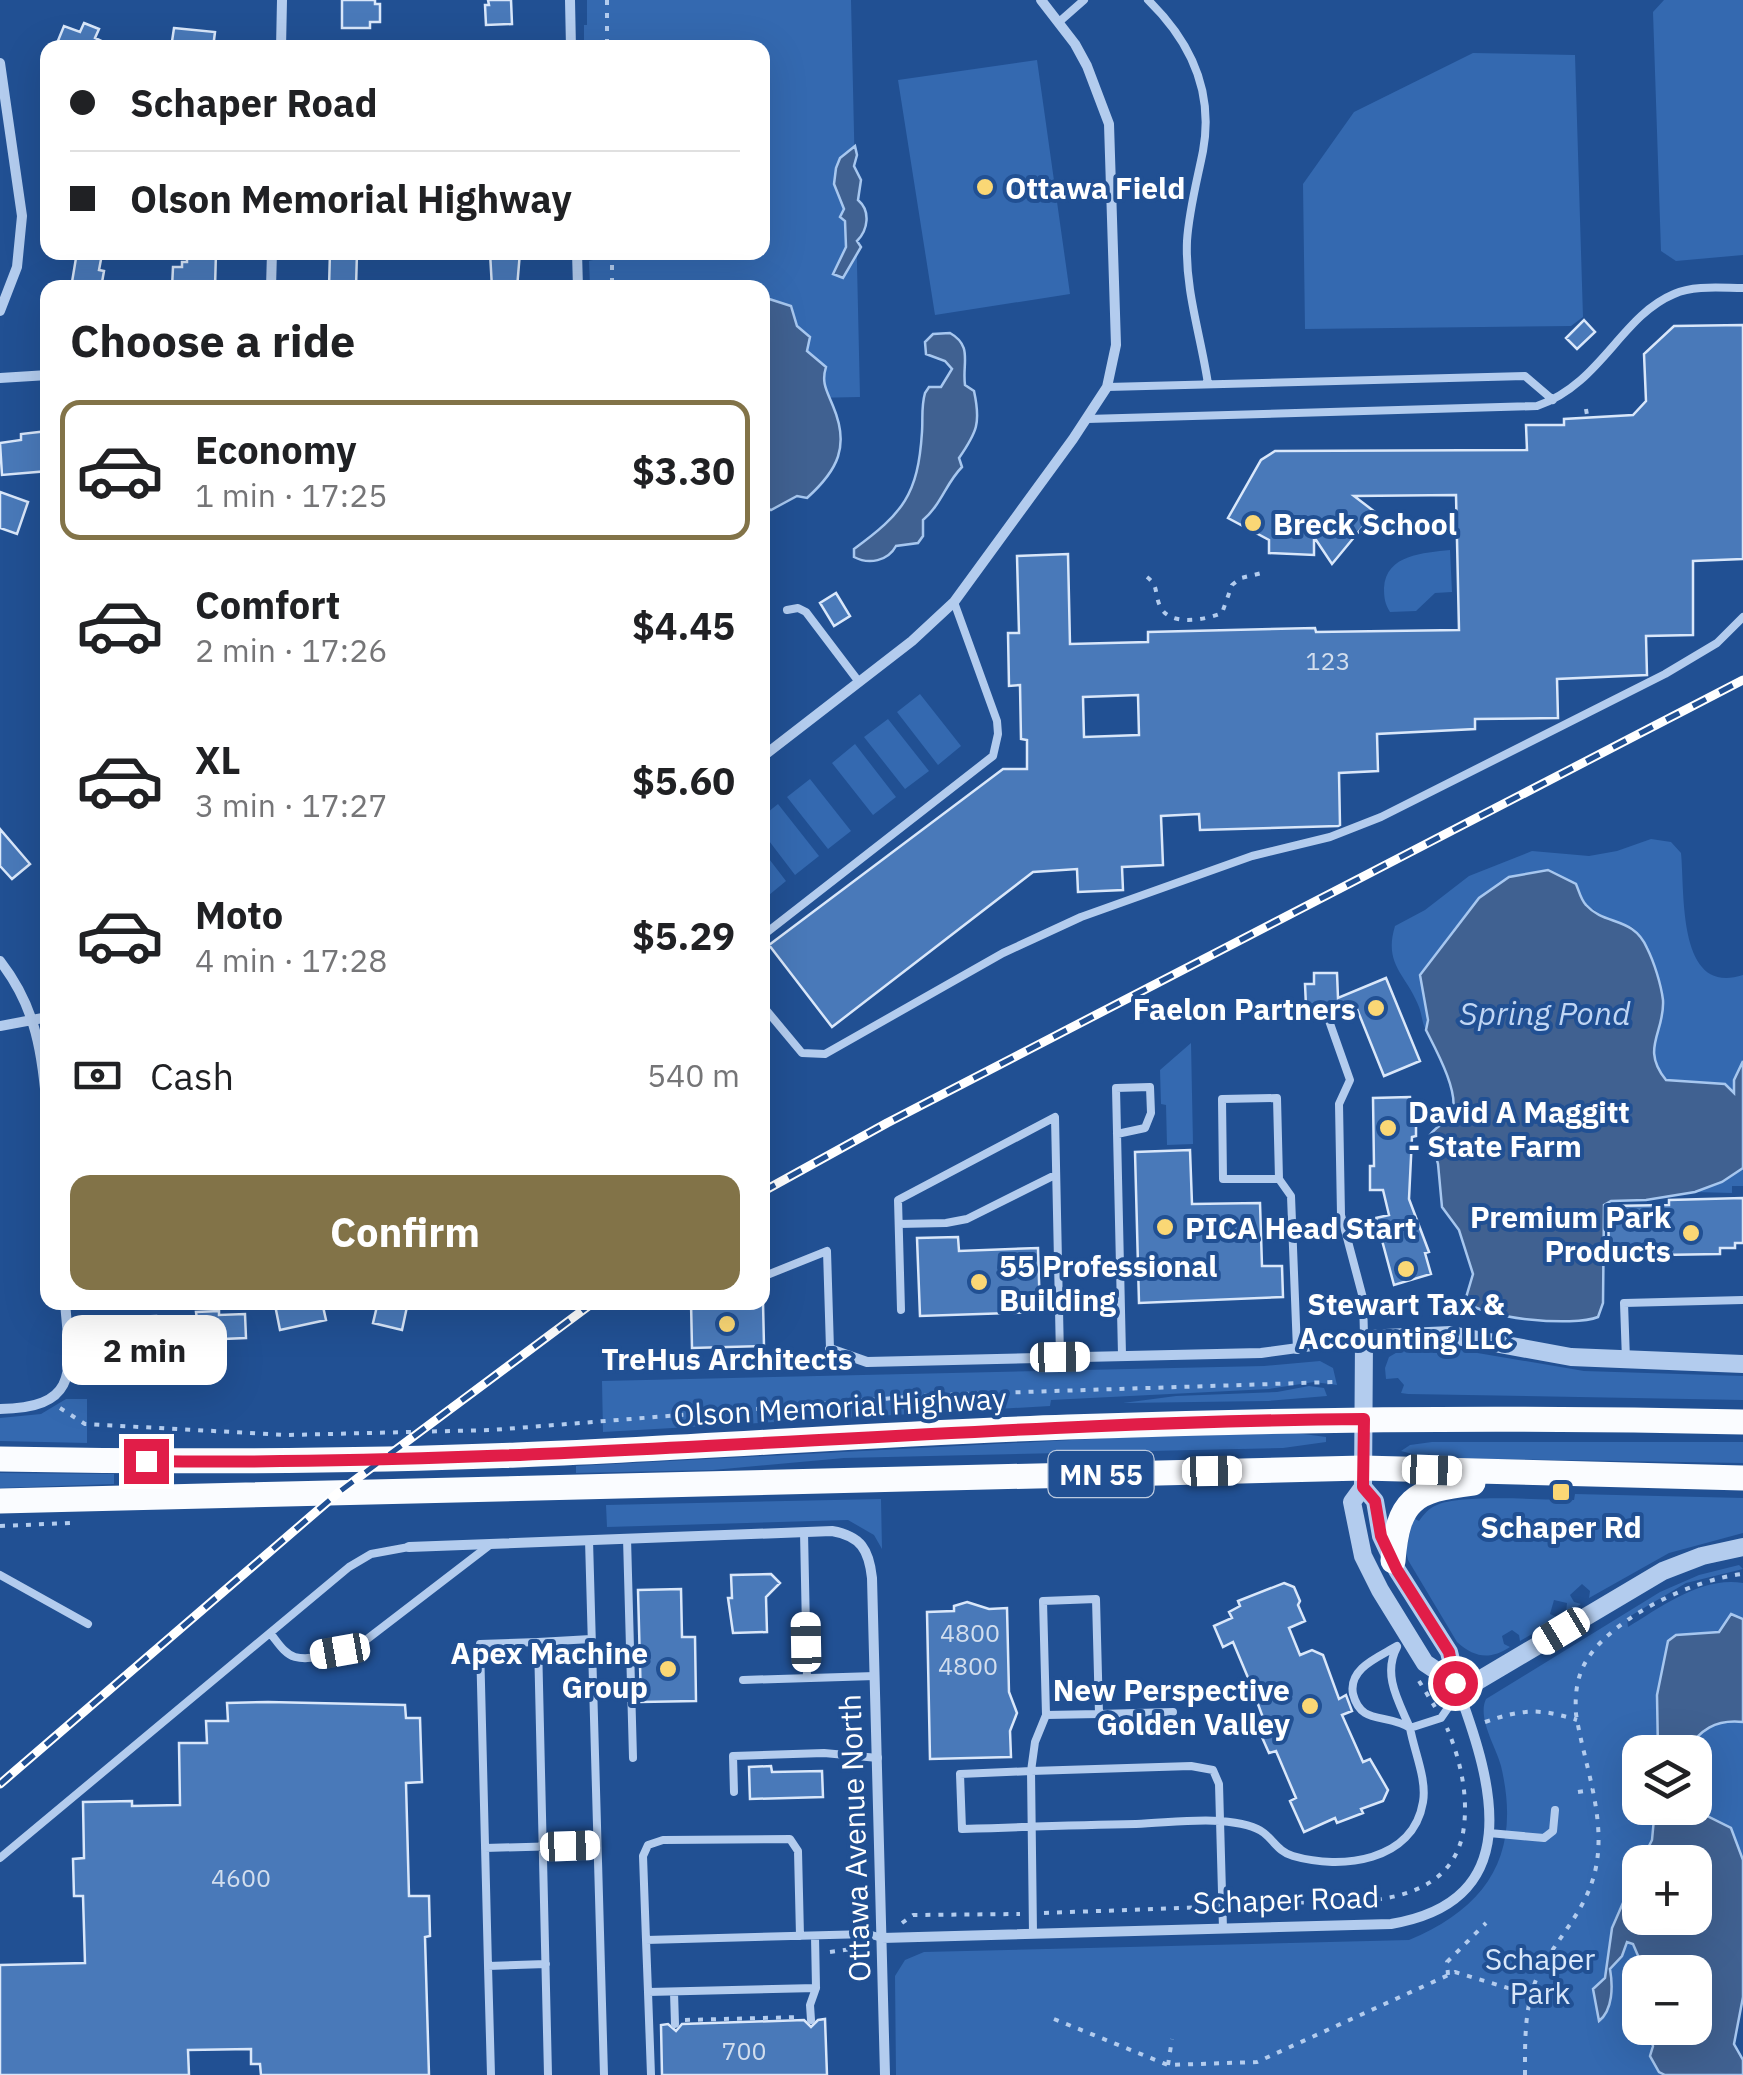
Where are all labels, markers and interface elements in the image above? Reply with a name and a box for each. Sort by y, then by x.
text: Schaper Road [130,78,378,127]
place label: Ottawa Field [1005,168,1185,207]
text: Olson Memorial Highway [130,174,572,223]
marker: Ottawa Field [974,176,996,198]
text: Choose a ride [70,311,355,369]
icon: car [75,425,165,515]
text: Economy [195,425,357,474]
text: $3.30 [632,446,735,495]
text: 1 min · 17:25 [195,474,388,516]
place label: Breck School [1273,504,1457,543]
marker: Breck School [1242,512,1264,534]
icon: car [75,580,165,670]
text: Comfort [195,580,340,629]
text: $4.45 [632,601,735,650]
text: 2 min · 17:26 [195,629,388,671]
house number: 123 [1305,644,1351,677]
icon: car [75,735,165,825]
text: XL [195,735,241,784]
text: $5.60 [632,756,735,805]
text: 3 min · 17:27 [195,784,388,826]
icon: car [75,890,165,980]
text: Moto [195,890,283,939]
text: $5.29 [632,911,735,960]
text: 4 min · 17:28 [195,939,388,981]
place label: Faelon Partners [1133,989,1356,1028]
water label: Spring Pond [1459,992,1631,1034]
marker: Faelon Partners [1365,997,1387,1019]
icon: cash [70,1048,125,1103]
text: Cash [150,1051,234,1100]
text: 540 m [647,1054,740,1096]
place label: David A Maggitt - State Farm [1408,1092,1630,1165]
marker: David A Maggitt - State Farm [1377,1117,1399,1139]
button: Confirm [70,1175,740,1290]
place label: Premium Park Products [1470,1197,1672,1270]
place label: PICA Head Start [1185,1208,1416,1247]
marker: PICA Head Start [1154,1216,1176,1238]
marker: Premium Park Products [1680,1222,1702,1244]
place label: 55 Professional Building [999,1246,1217,1319]
marker: Stewart Tax & Accounting LLC [1395,1258,1417,1280]
marker: 55 Professional Building [968,1271,990,1293]
place label: Stewart Tax & Accounting LLC [1298,1284,1514,1357]
marker: TreHus Architects [716,1313,738,1335]
callout: 2 min [64,1316,228,1386]
text: 2 min [103,1329,186,1371]
place label: TreHus Architects [601,1339,853,1378]
car [1030,1341,1090,1373]
street label: Olson Memorial Highway [672,1378,1008,1434]
route end [124,1439,169,1484]
road number: MN 55 [1048,1451,1154,1497]
car [1401,1454,1463,1486]
car [1182,1455,1242,1487]
marker: Schaper Rd [1550,1481,1572,1503]
place label: Schaper Rd [1480,1507,1642,1546]
car [1528,1603,1594,1659]
car [790,1612,822,1672]
house number: 4800 [940,1616,1000,1649]
car [308,1631,372,1671]
place label: Apex Machine Group [451,1633,648,1706]
house number: 4800 [938,1649,998,1682]
marker: Apex Machine Group [657,1658,679,1680]
route start [1433,1661,1478,1706]
place label: New Perspective Golden Valley [1053,1670,1290,1743]
street label: Ottawa Avenue North [829,1694,879,1982]
marker: New Perspective Golden Valley [1299,1695,1321,1717]
map controls [1622,1735,1712,2045]
button: layers [1622,1735,1712,1825]
car [539,1830,601,1862]
button: + [1622,1845,1712,1935]
house number: 4600 [211,1861,271,1894]
street label: Schaper Road [1192,1876,1380,1922]
park label: Schaper Park [1485,1939,1595,2012]
button: − [1622,1955,1712,2045]
house number: 700 [721,2034,767,2067]

